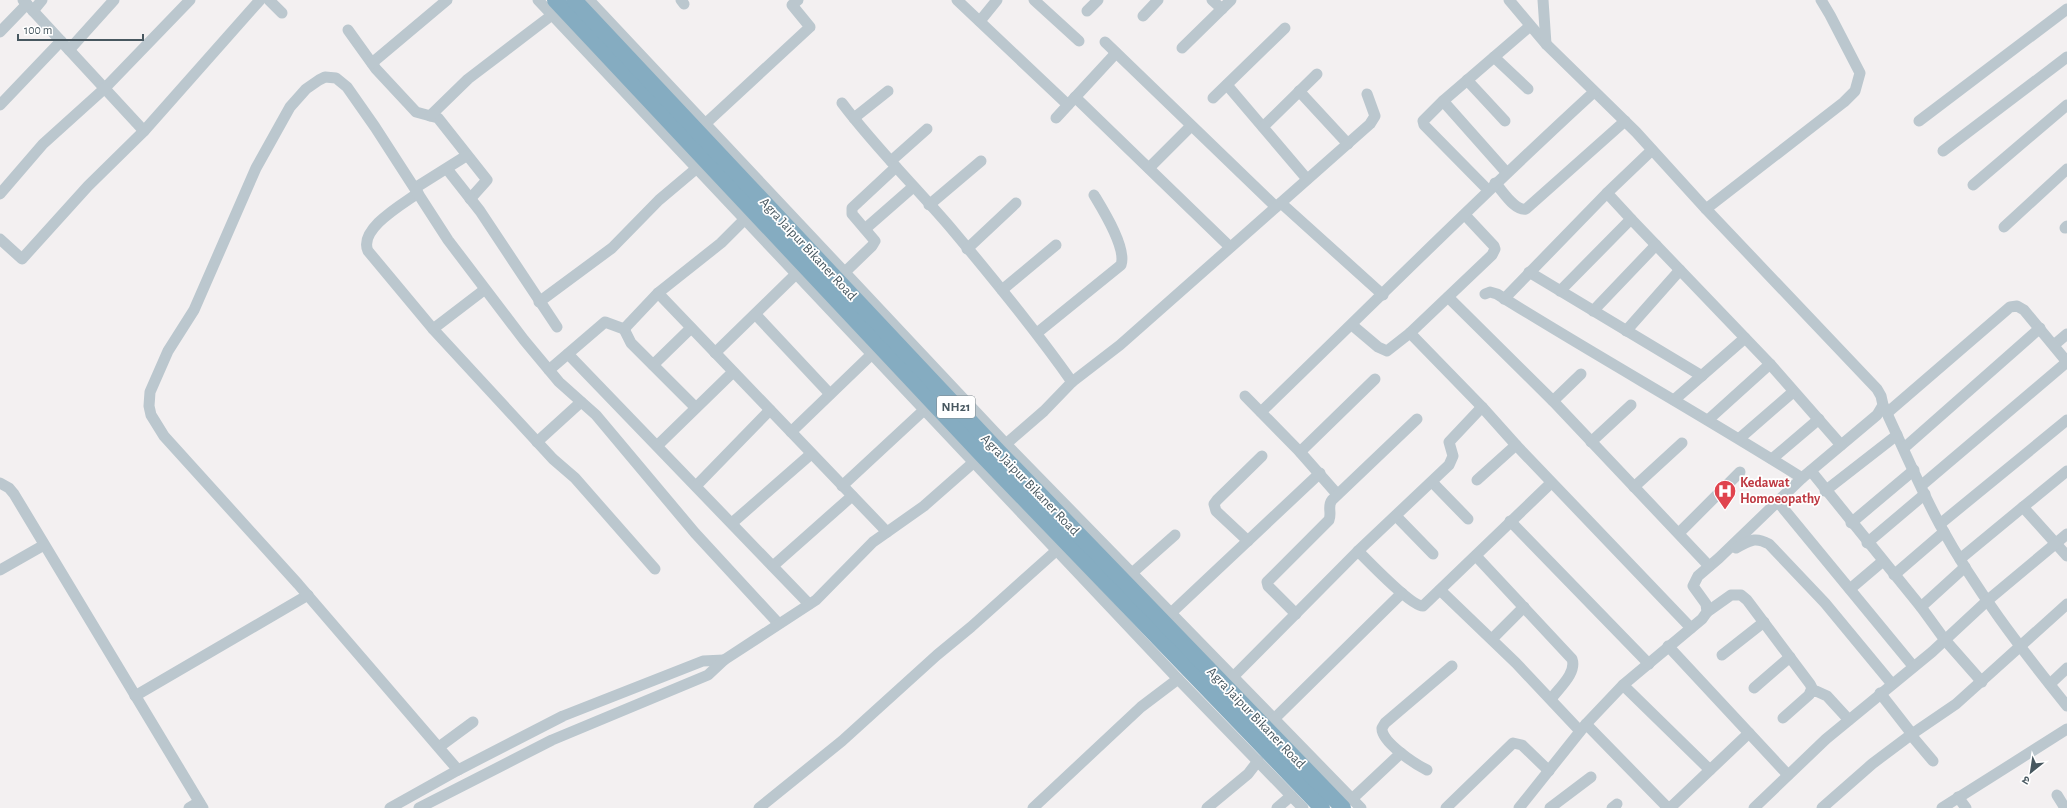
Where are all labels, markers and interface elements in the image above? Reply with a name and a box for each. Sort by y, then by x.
scale bar [18,16,143,42]
text: 100 m [24,24,52,36]
street label: Agra Jaipur Bikaner Road [757,195,859,303]
road number: NH21 [937,396,975,418]
street label: Agra Jaipur Bikaner Road [978,432,1082,538]
place label: Kedawat Homoeopathy [1740,476,1821,506]
hospital icon: Kedawat Homoeopathy [1712,478,1738,511]
street label: Agra Jaipur Bikaner Road [1204,665,1308,771]
north arrow [2011,752,2051,792]
text: उ [2020,774,2032,787]

